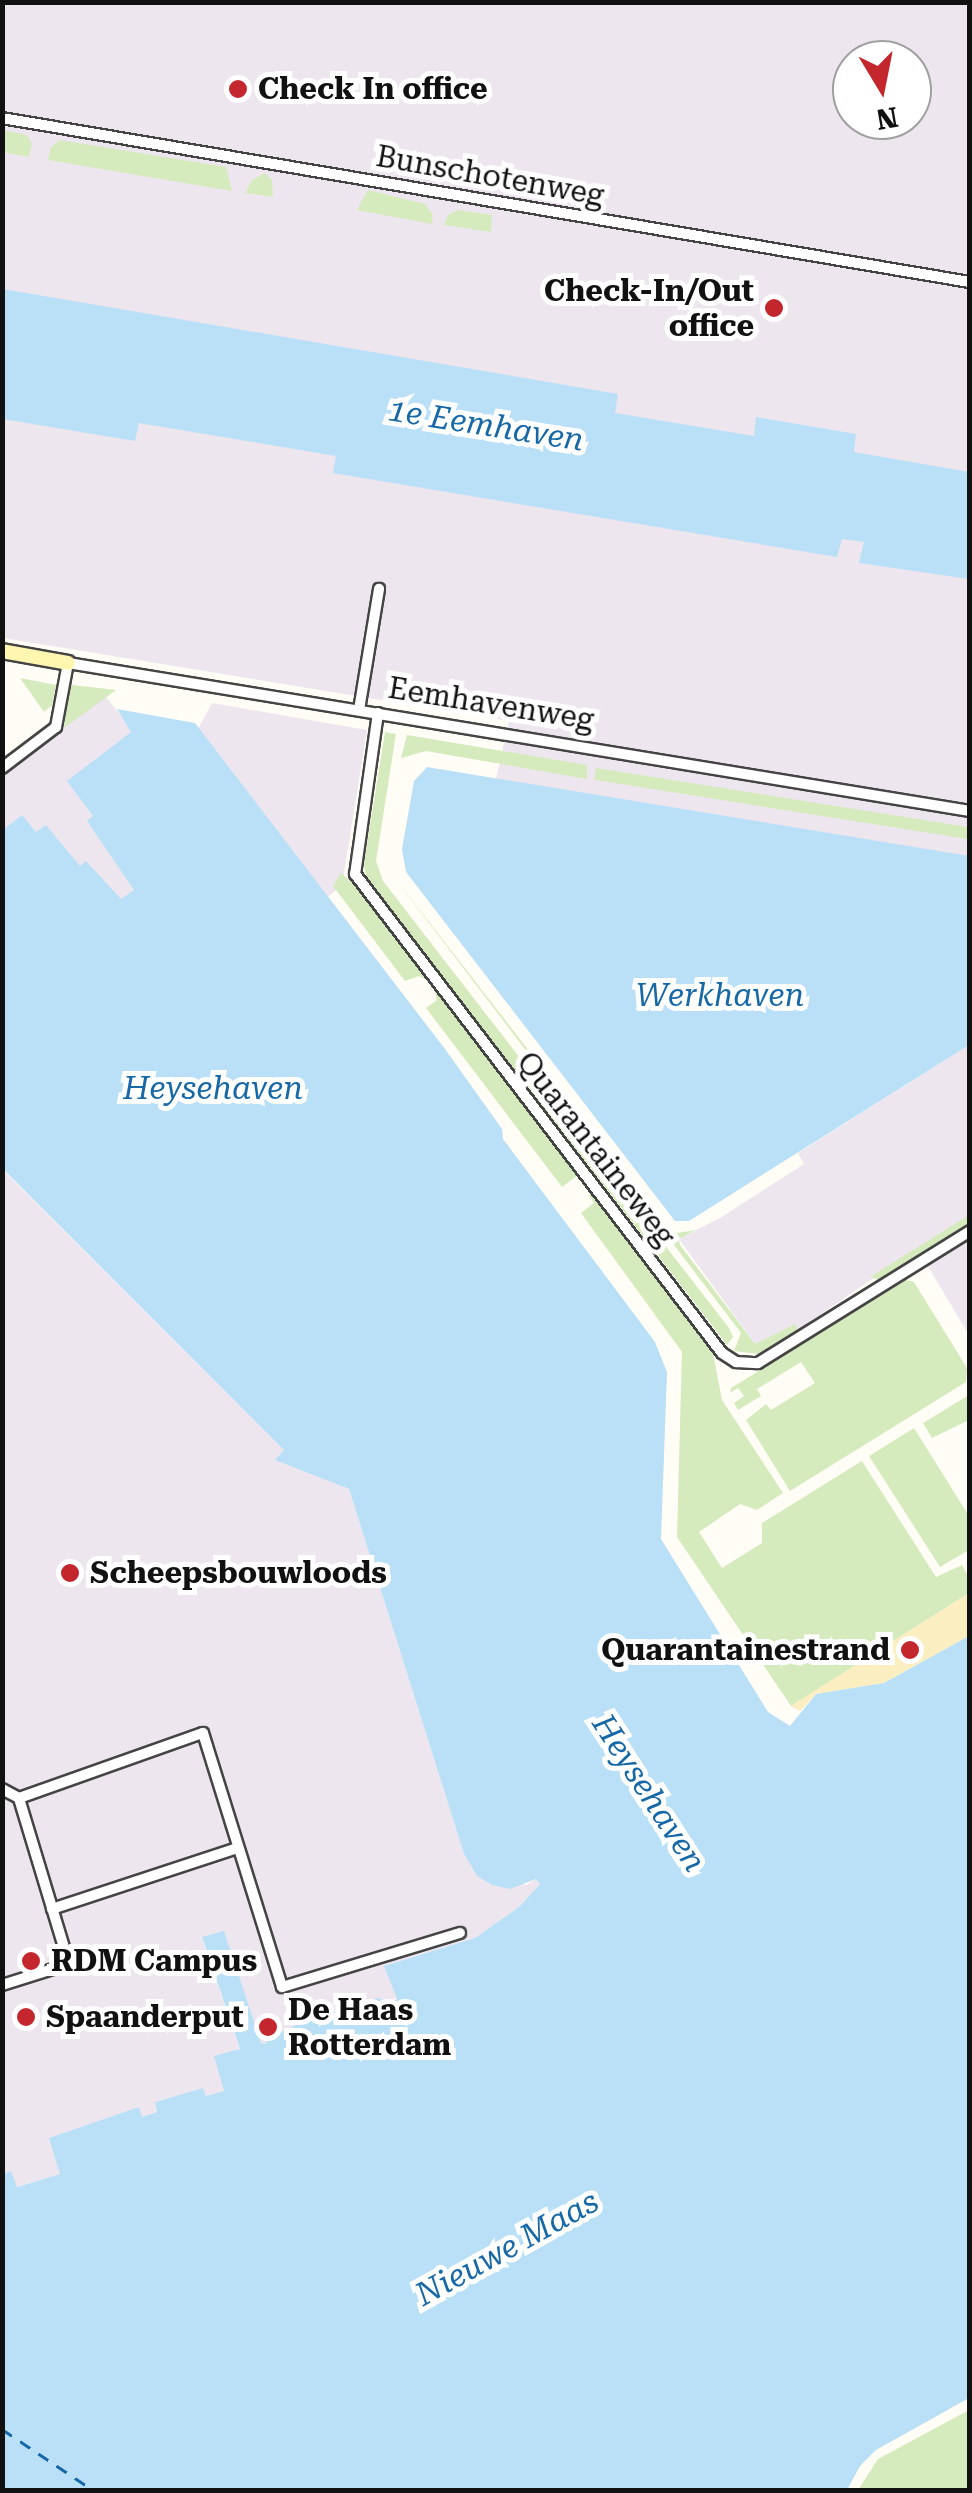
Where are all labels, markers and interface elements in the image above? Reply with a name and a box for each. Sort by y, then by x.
north arrow [832,40,932,140]
place label: Check In office [258,71,487,107]
marker: Check In office [227,78,249,100]
text: N [873,100,900,136]
street label: Bunschotenweg [373,138,607,214]
place label: Check-In/Out office [544,273,754,344]
marker: Check-In/Out office [763,297,785,319]
water label: 1e Eemhaven [386,391,586,459]
street label: Eemhavenweg [386,670,596,738]
water label: Werkhaven [636,976,804,1014]
street label: Quarantaineweg [509,1045,683,1253]
water label: Heysehaven [123,1069,303,1107]
place label: Scheepsbouwloods [90,1555,387,1591]
marker: Scheepsbouwloods [59,1562,81,1584]
place label: Quarantainestrand [601,1632,890,1668]
marker: Quarantainestrand [899,1639,921,1661]
water label: Heysehaven [584,1707,714,1879]
place label: RDM Campus [51,1943,257,1979]
marker: RDM Campus [20,1950,42,1972]
place label: De Haas Rotterdam [288,1992,451,2062]
place label: Spaanderput [46,1999,244,2035]
marker: Spaanderput [15,2006,37,2028]
marker: De Haas Rotterdam [257,2016,279,2038]
water label: Nieuwe Maas [409,2182,605,2314]

